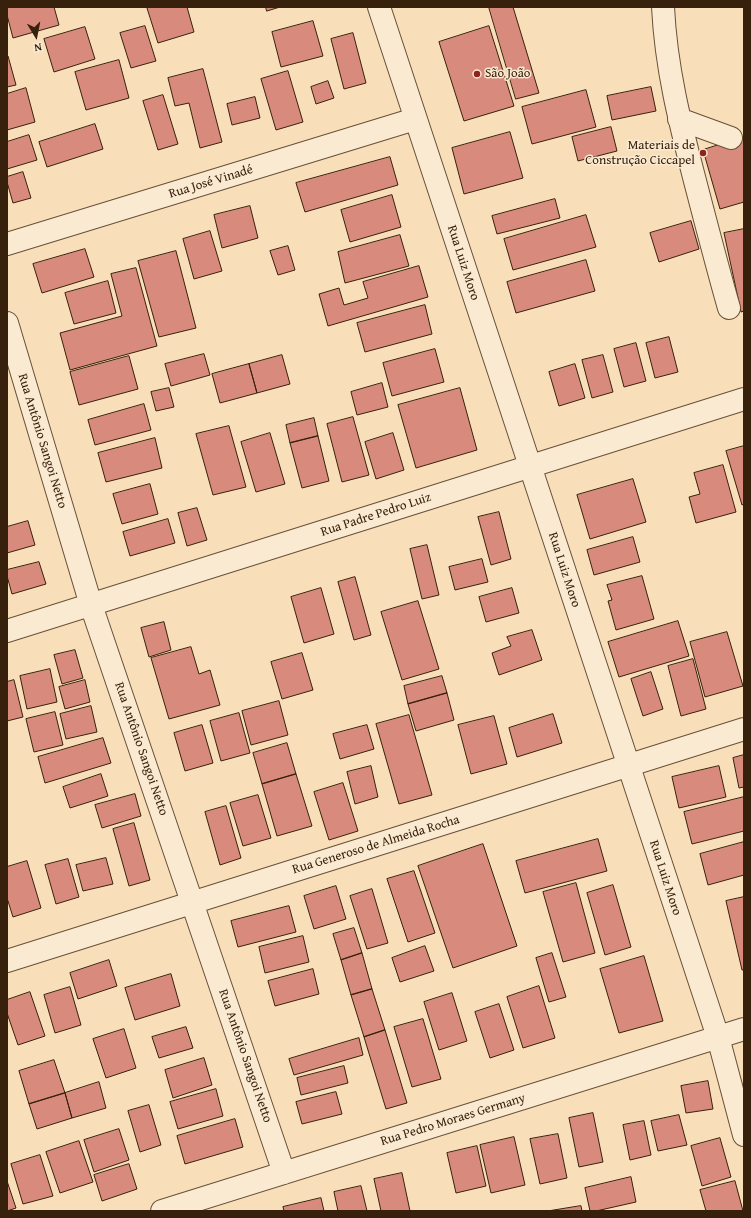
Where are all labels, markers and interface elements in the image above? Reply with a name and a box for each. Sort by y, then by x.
north arrow [16,16,56,56]
text: N [33,39,43,56]
place label: São João [485,66,530,82]
marker: São João [472,69,482,79]
place label: Materiais de Construção Ciccapel [585,138,695,169]
marker: Materiais de Construção Ciccapel [698,148,708,158]
street label: Rua José Vinadé [167,162,255,202]
street label: Rua Luiz Moro [444,223,482,303]
street label: Rua Antônio Sangoi Netto [14,372,70,510]
street label: Rua Padre Pedro Luiz [319,490,433,540]
street label: Rua Luiz Moro [545,530,583,610]
street label: Rua Antônio Sangoi Netto [111,680,171,818]
street label: Rua Generoso de Almeida Rocha [291,812,461,878]
street label: Rua Luiz Moro [646,838,684,918]
street label: Rua Antônio Sangoi Netto [215,987,275,1125]
street label: Rua Pedro Moraes Germany [379,1091,527,1149]

